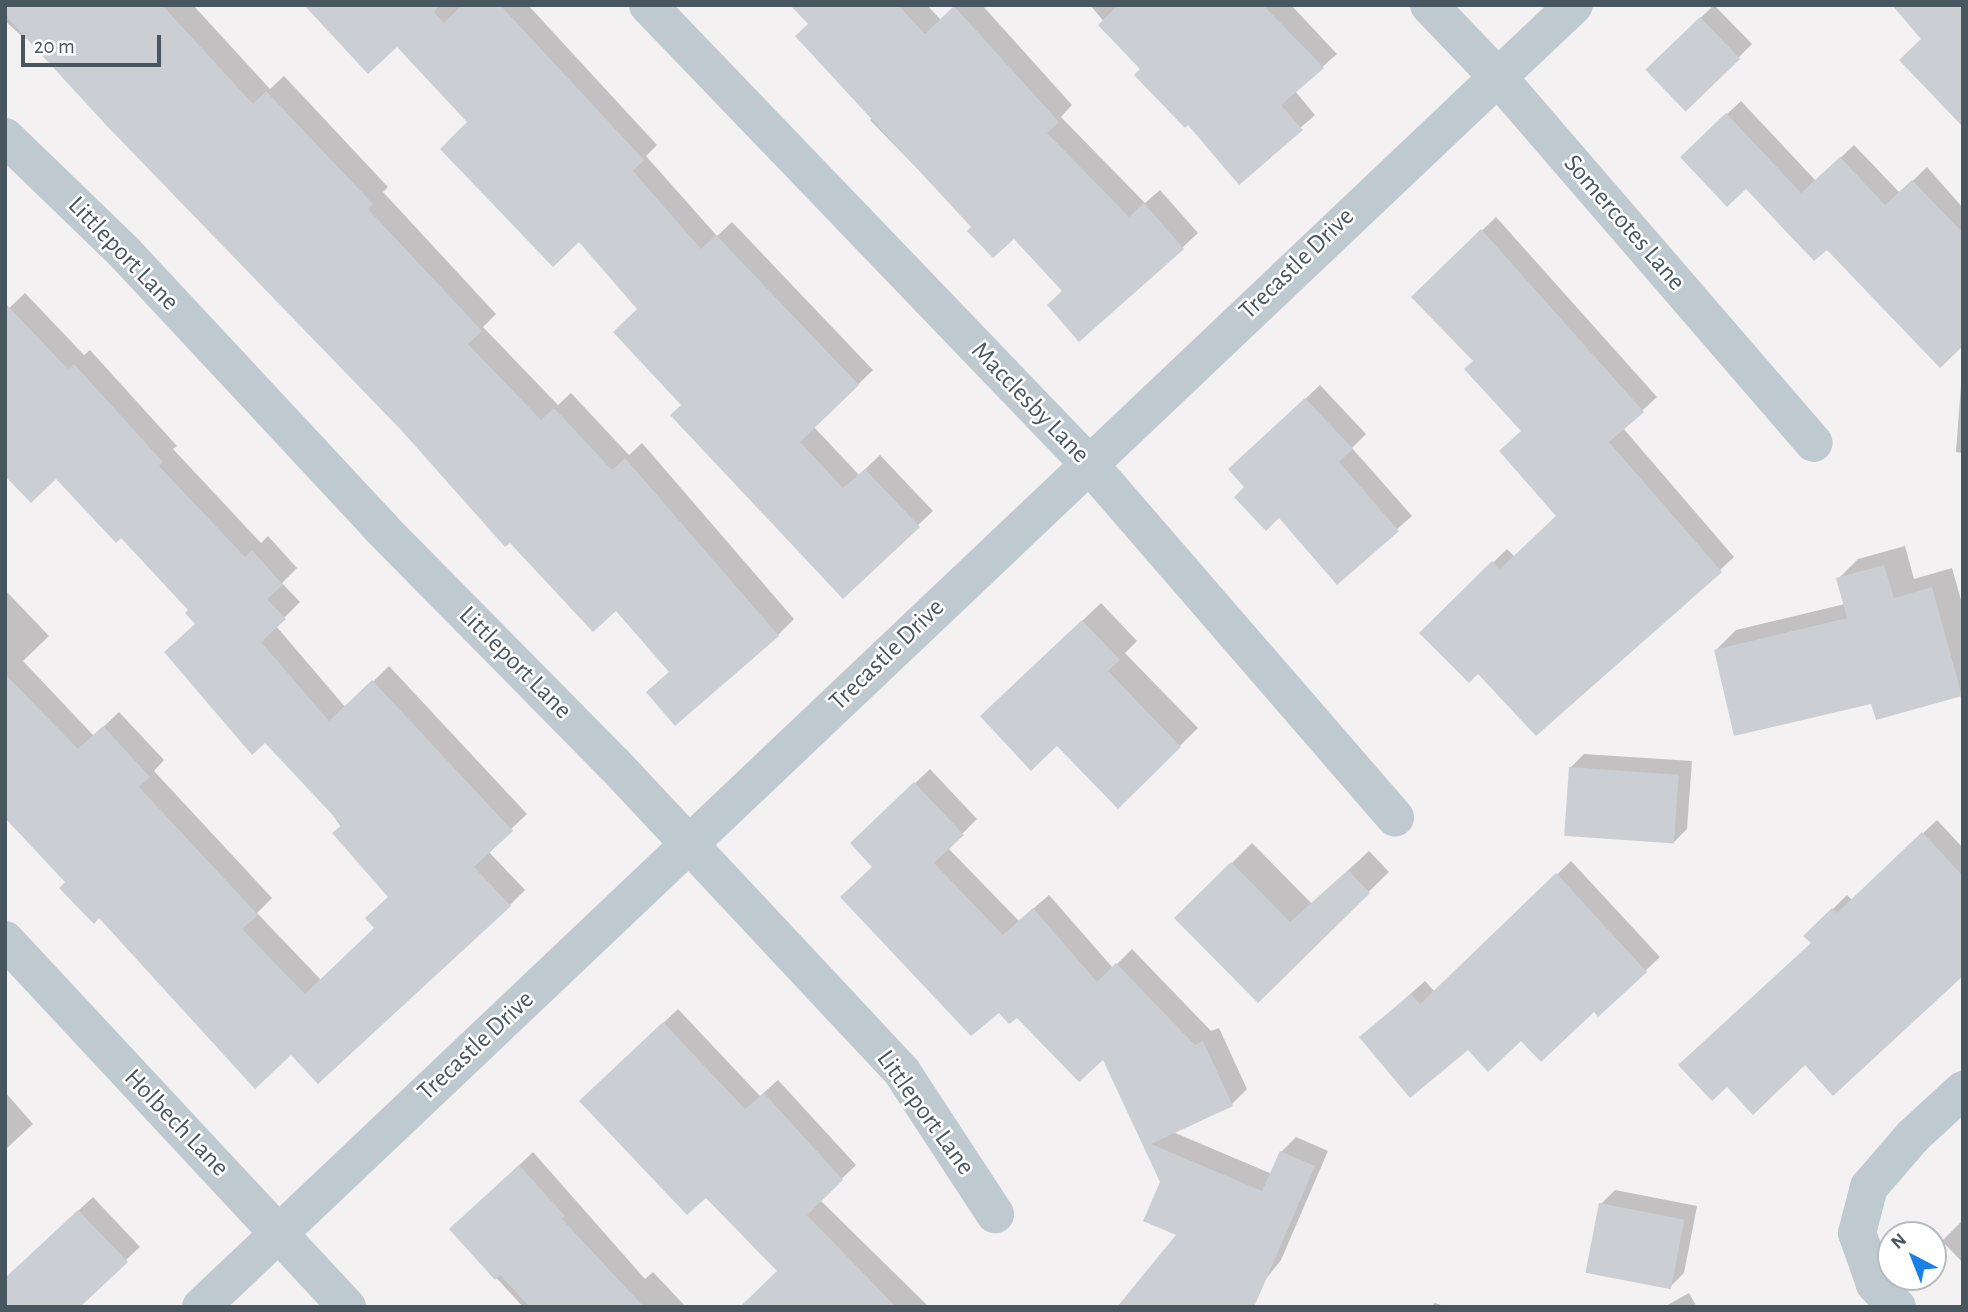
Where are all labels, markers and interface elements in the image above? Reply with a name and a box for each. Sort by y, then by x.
scale bar [24,21,164,65]
text: 20 m [34,36,75,57]
street label: Somercotes Lane [1556,149,1692,297]
street label: Littleport Lane [61,190,185,318]
street label: Trecastle Drive [1233,201,1361,327]
street label: Macclesby Lane [964,336,1096,470]
street label: Trecastle Drive [823,592,951,718]
street label: Littleport Lane [452,600,578,726]
street label: Trecastle Drive [411,984,541,1108]
street label: Littleport Lane [869,1044,981,1182]
street label: Holbech Lane [117,1063,235,1183]
north arrow [1877,1221,1947,1291]
text: N [1888,1230,1910,1253]

